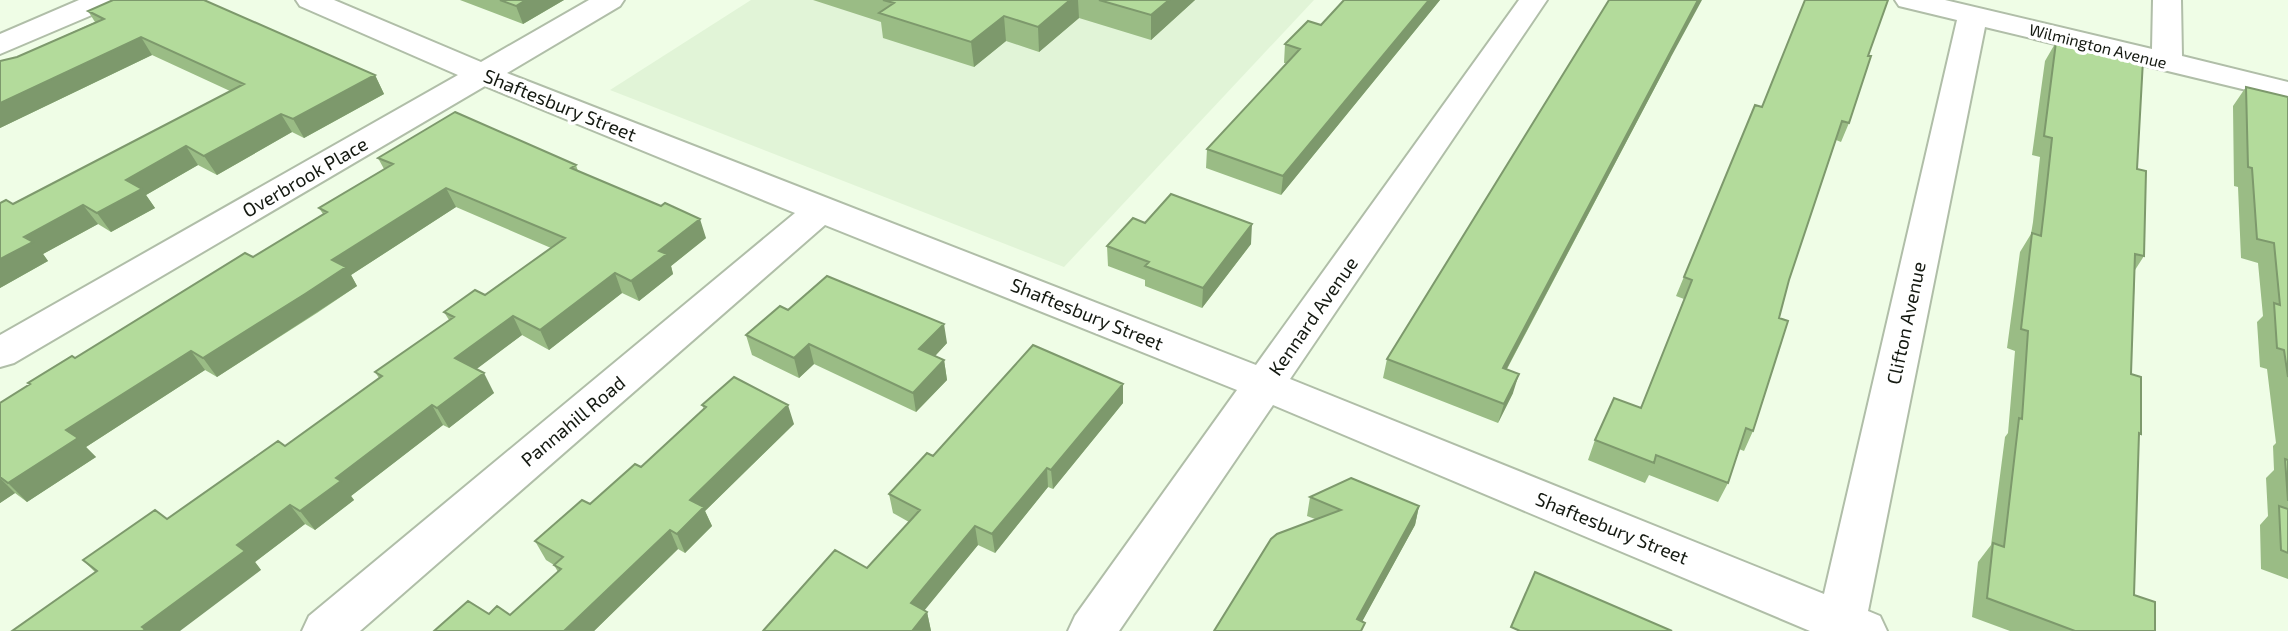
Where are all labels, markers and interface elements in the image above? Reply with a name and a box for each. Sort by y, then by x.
street label: Wilmington Avenue [2027,19,2169,72]
street label: Shaftesbury Street [481,63,640,146]
street label: Overbrook Place [238,131,371,222]
street label: Kennard Avenue [1263,252,1362,379]
street label: Clifton Avenue [1881,259,1930,386]
street label: Shaftesbury Street [1008,272,1167,355]
street label: Pannahill Road [516,370,629,471]
street label: Shaftesbury Street [1533,486,1692,569]

